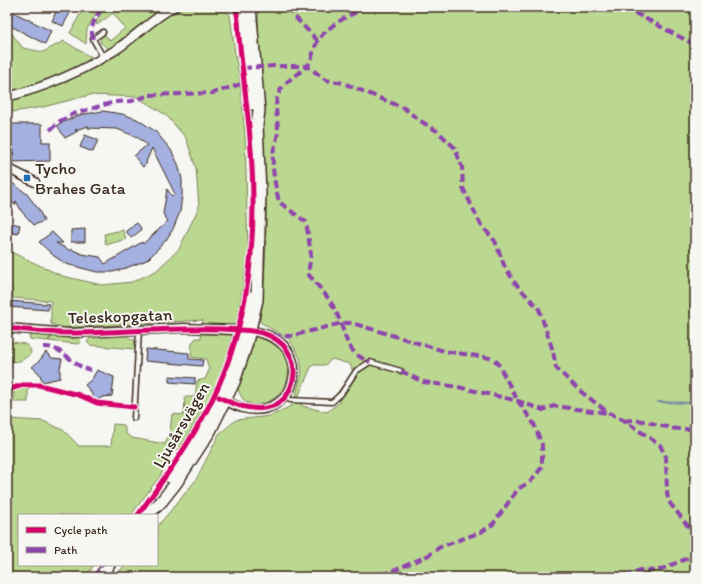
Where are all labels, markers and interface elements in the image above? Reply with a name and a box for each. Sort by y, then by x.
place label: Tycho Brahes Gata [35,158,126,198]
marker: Tycho Brahes Gata [22,173,32,183]
street label: Teleskopgatan [67,304,173,328]
street label: Ljusårsvägen [148,378,214,472]
legend [18,514,158,566]
text: Cycle path [54,523,108,537]
text: Path [54,543,77,557]

